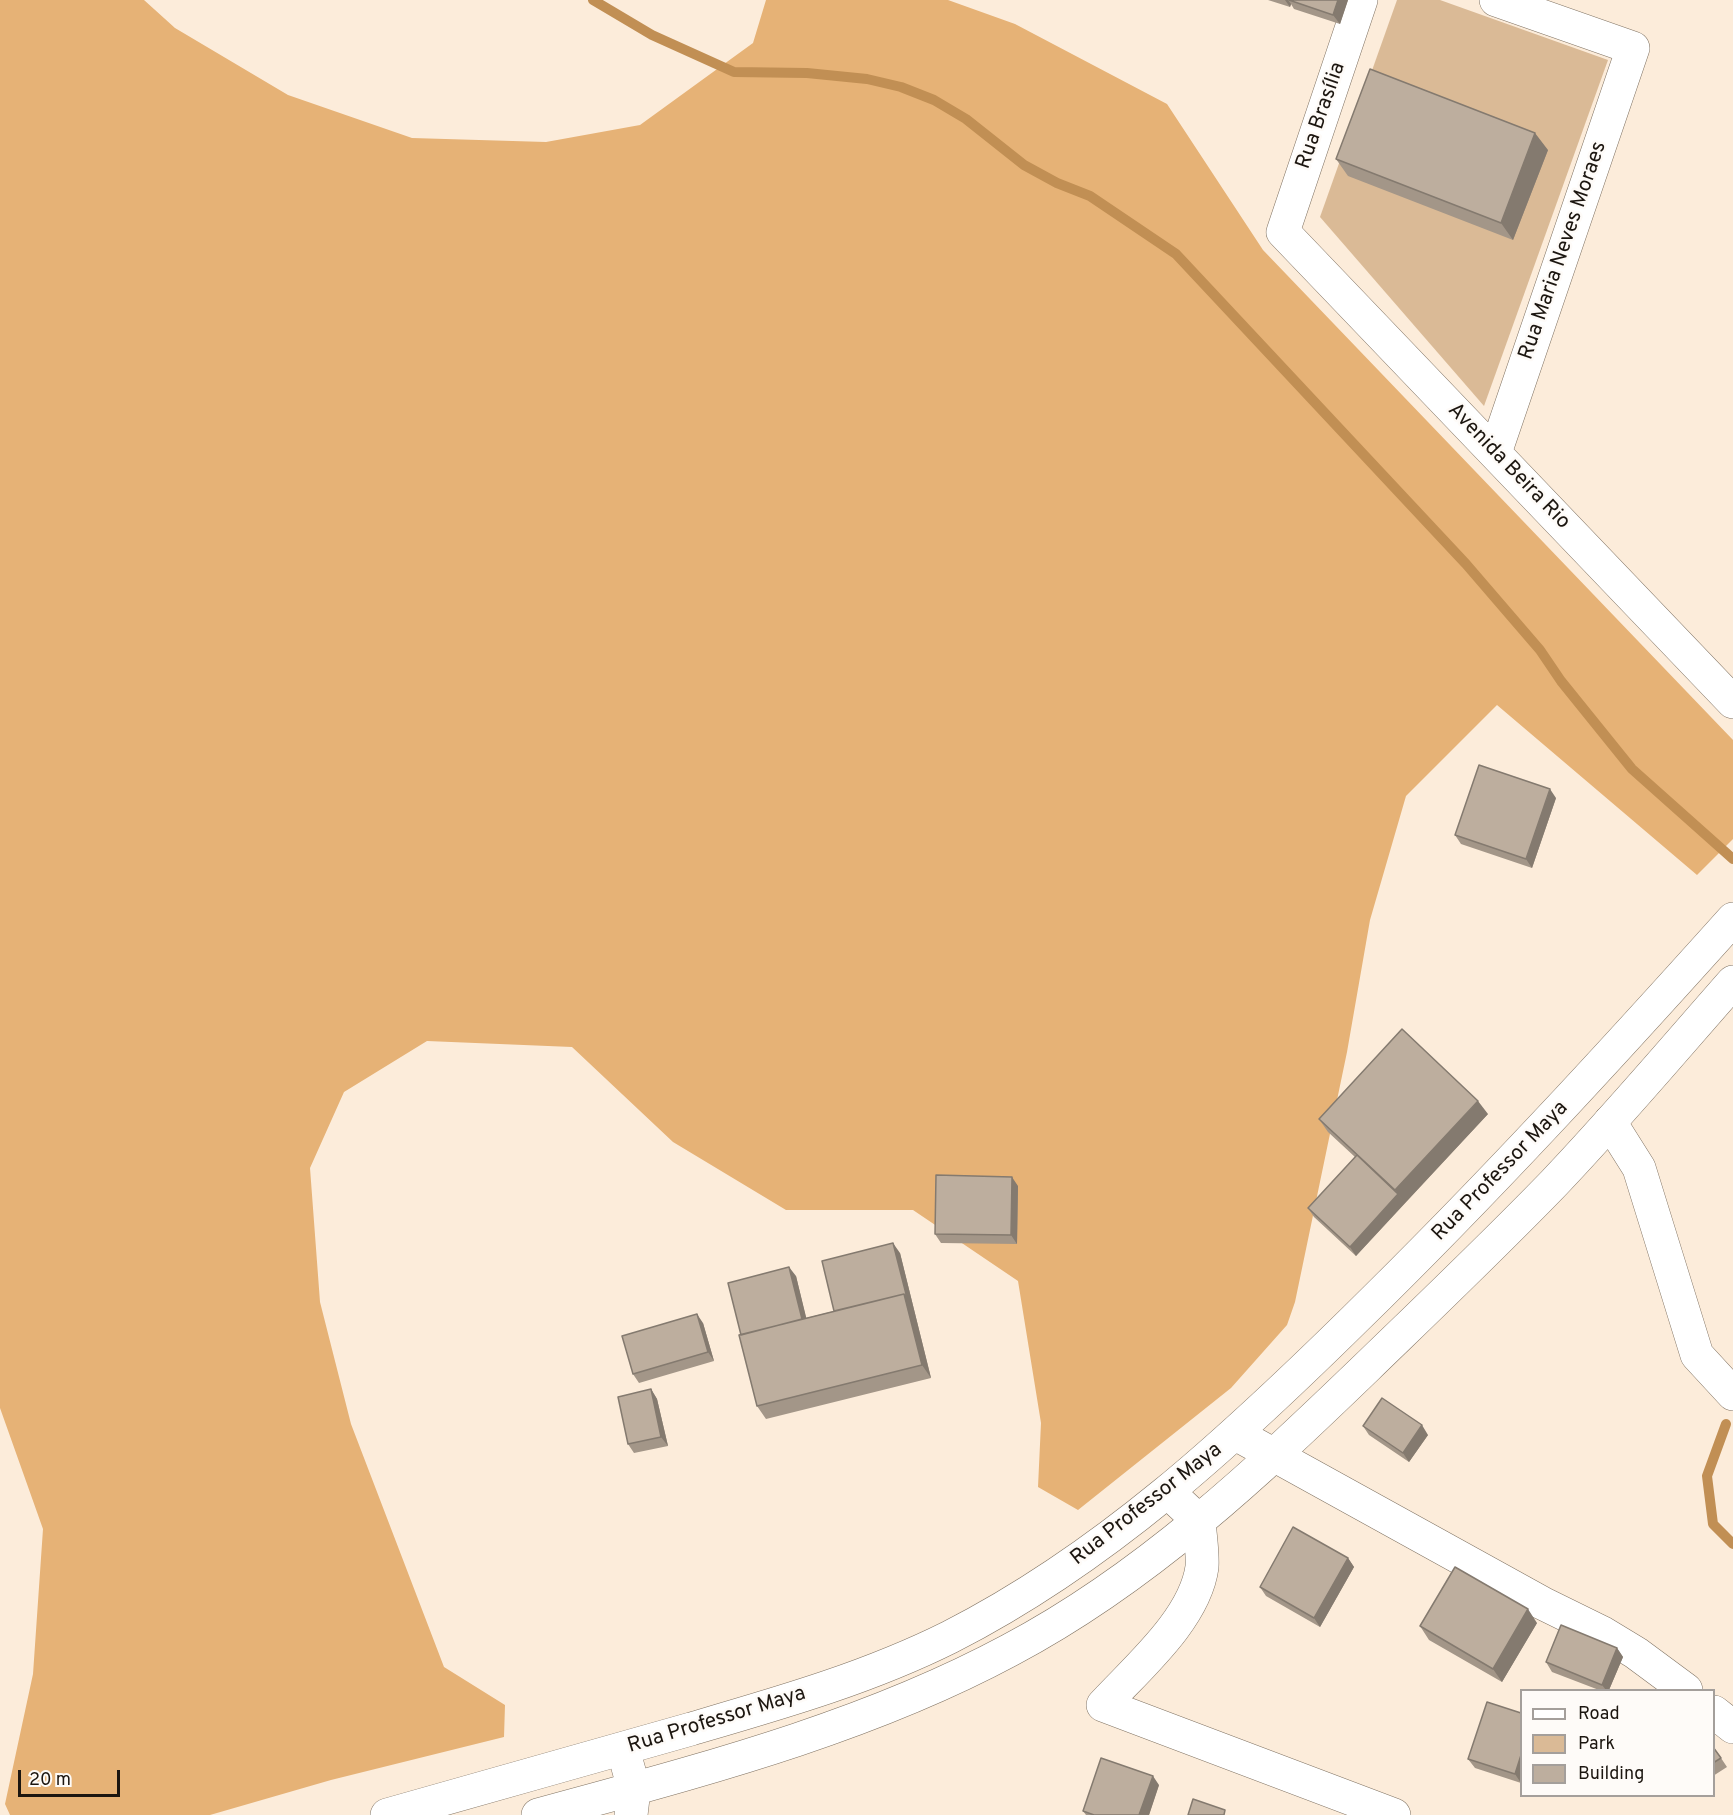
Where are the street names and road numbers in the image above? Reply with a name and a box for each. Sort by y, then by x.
street label: Rua Brasília [1292,59,1352,173]
street label: Rua Maria Neves Moraes [1515,138,1613,364]
street label: Avenida Beira Rio [1441,399,1575,535]
street label: Rua Professor Maya [1428,1097,1574,1247]
street label: Rua Professor Maya [1066,1438,1228,1572]
street label: Rua Professor Maya [625,1682,809,1760]

